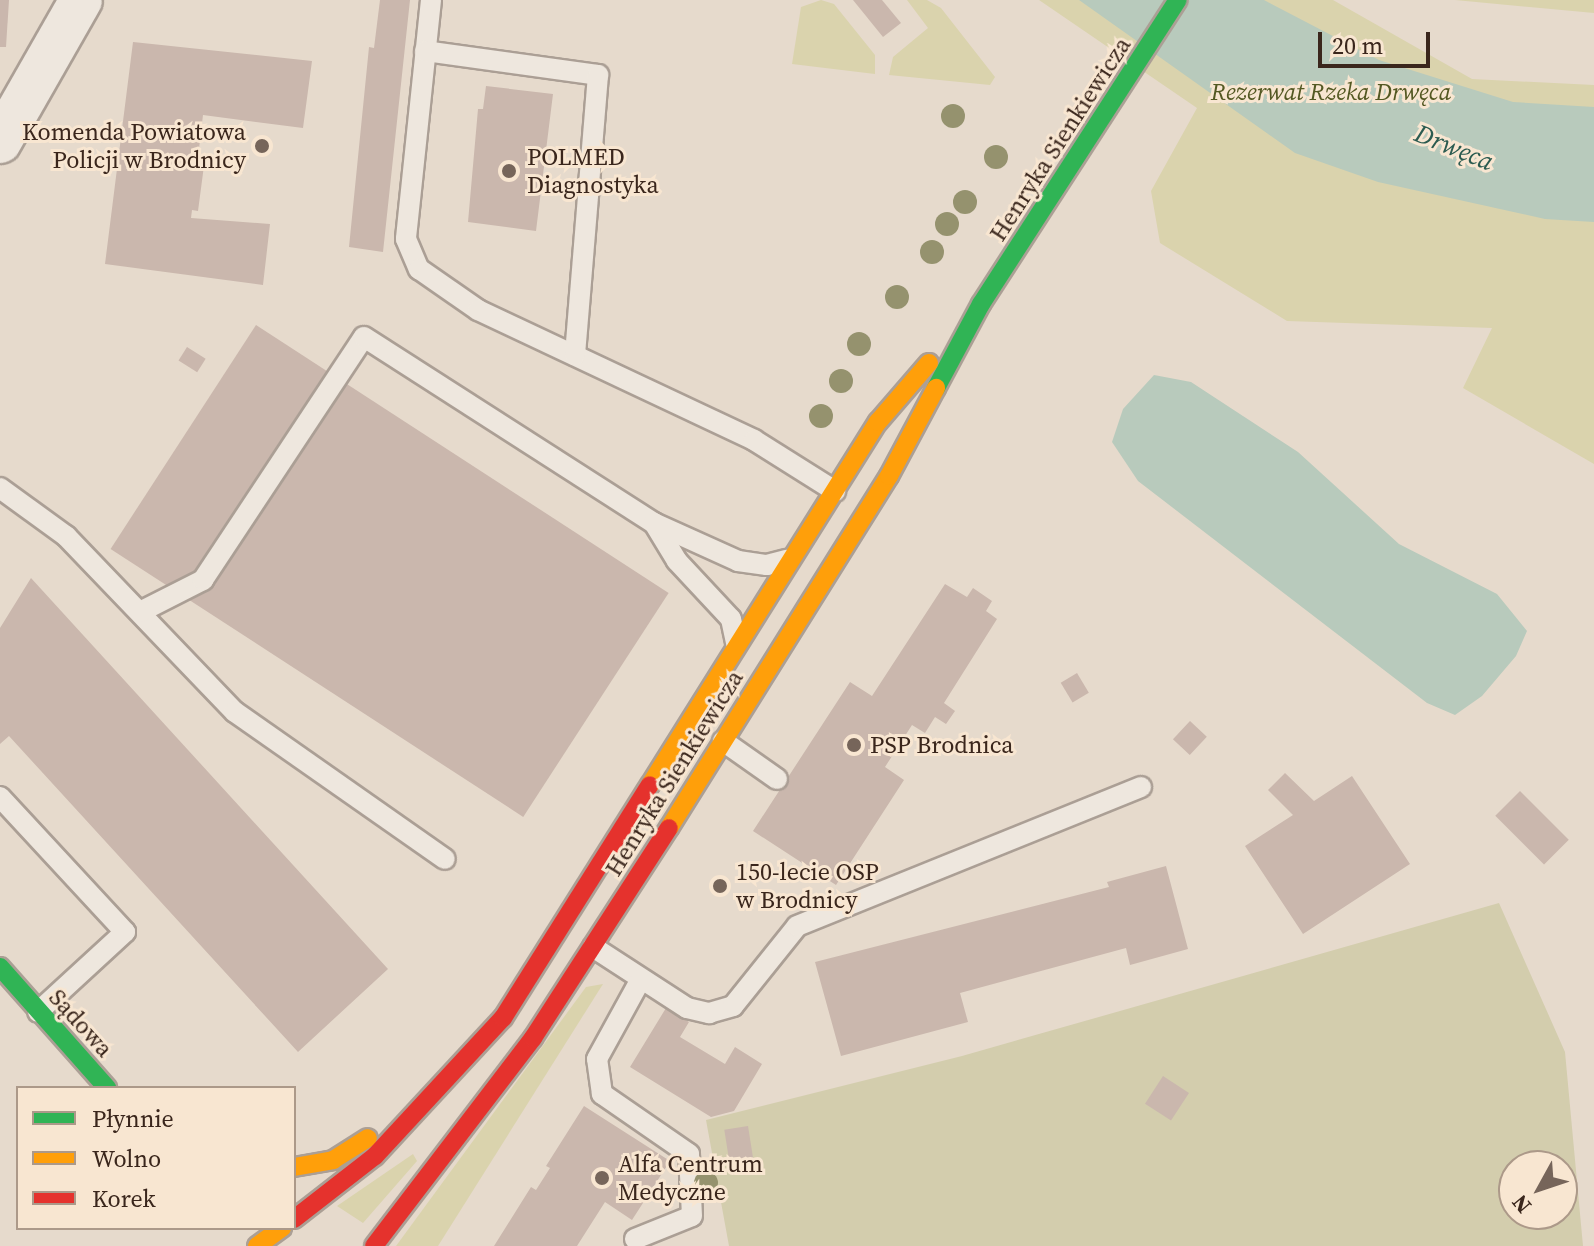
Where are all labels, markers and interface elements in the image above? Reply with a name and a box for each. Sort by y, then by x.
scale bar [1322,16,1434,66]
text: 20 m [1332,29,1383,62]
street label: Henryka Sienkiewicza [983,32,1137,246]
park label: Rezerwat Rzeka Drwęca [1211,78,1451,106]
place label: Komenda Powiatowa Policji w Brodnicy [22,118,246,174]
water label: Drwęca [1410,118,1498,178]
marker: Komenda Powiatowa Policji w Brodnicy [253,137,271,155]
place label: POLMED Diagnostyka [527,143,659,199]
marker: POLMED Diagnostyka [498,160,520,182]
street label: Henryka Sienkiewicza [599,665,749,881]
place label: PSP Brodnica [870,731,1014,759]
marker: PSP Brodnica [845,736,863,754]
place label: 150-lecie OSP w Brodnicy [736,858,879,914]
marker: 150-lecie OSP w Brodnicy [711,877,729,895]
street label: Sądowa [43,983,119,1063]
legend [16,1086,296,1230]
text: Płynnie [92,1102,174,1135]
text: Wolno [92,1142,161,1175]
place label: Alfa Centrum Medyczne [618,1150,763,1206]
north arrow [1498,1150,1578,1230]
marker: Alfa Centrum Medyczne [593,1169,611,1187]
text: Korek [92,1182,156,1215]
text: N [1505,1188,1538,1220]

